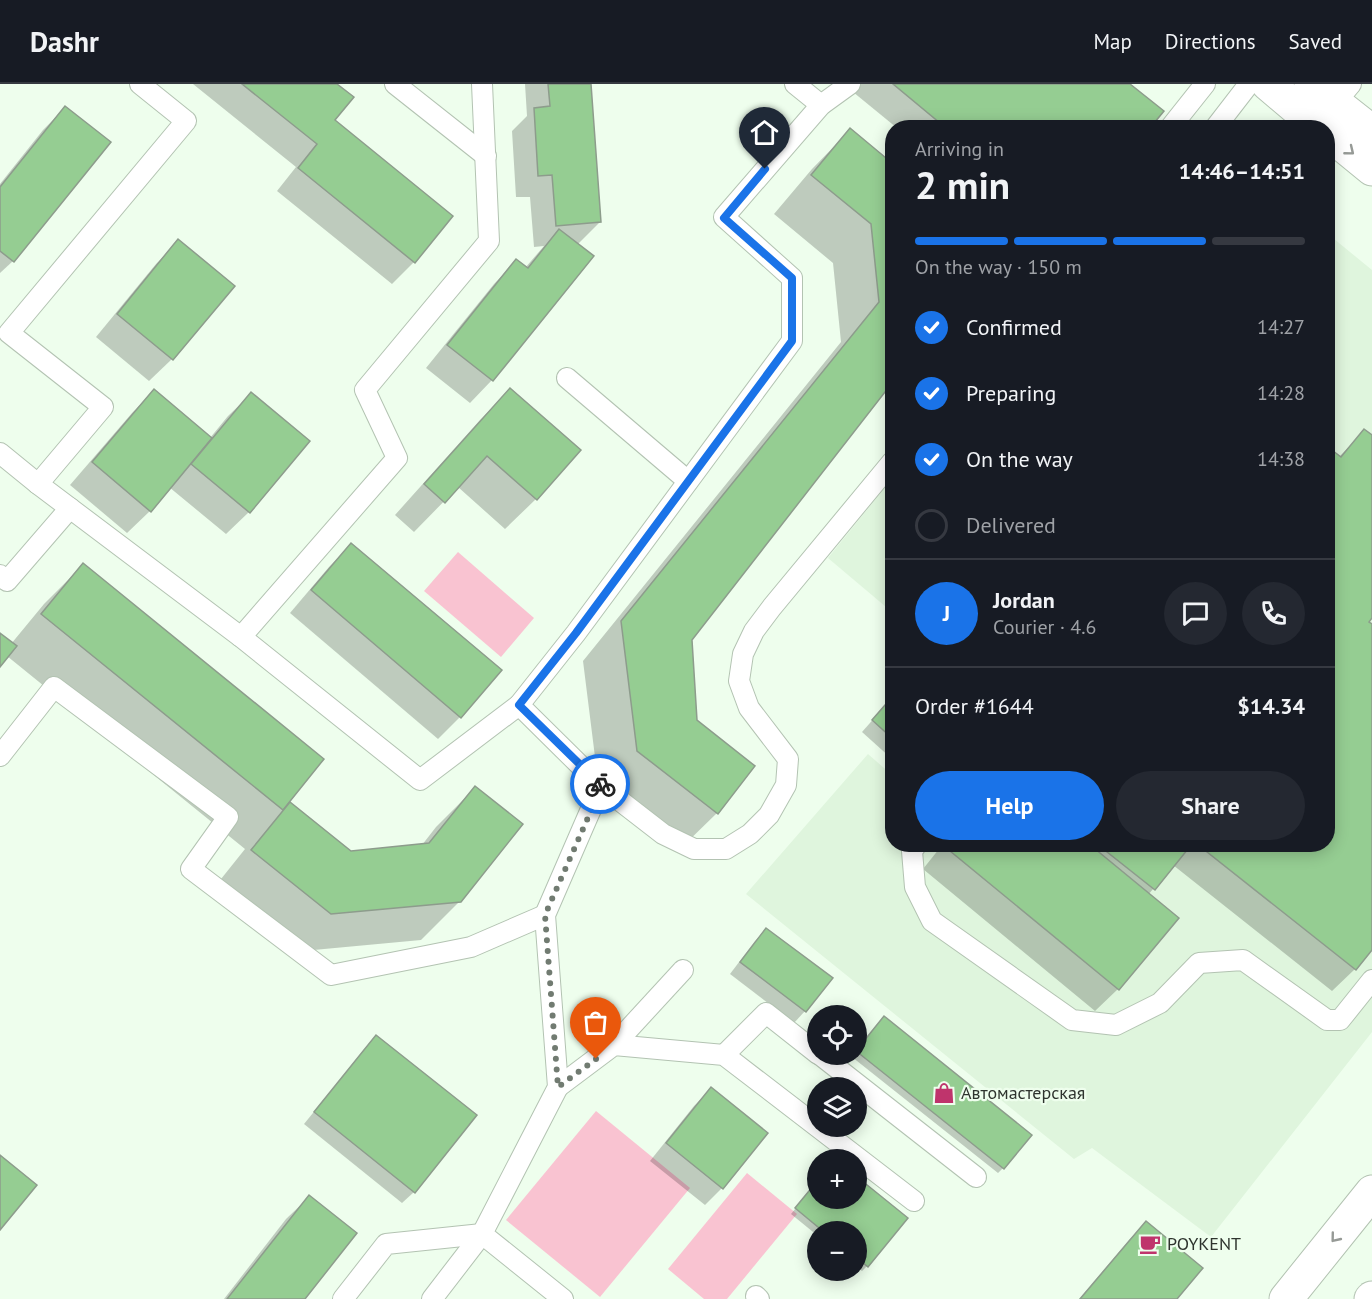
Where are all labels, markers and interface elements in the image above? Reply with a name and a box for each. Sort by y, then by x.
text: Dashr [30,23,99,60]
text: Map [1093,28,1132,55]
text: Directions [1165,28,1256,55]
text: Saved [1289,28,1342,55]
pin [739,107,790,169]
icon: home [748,116,781,149]
text: Arriving in [915,136,1004,162]
one-way arrow [1343,144,1354,155]
text: 14:46–14:51 [1179,157,1305,185]
text: 2 min [915,159,1010,210]
text: On the way · 150 m [915,254,1082,280]
icon: check [915,311,948,344]
text: Confirmed [966,313,1062,341]
text: 14:27 [1257,314,1305,340]
icon: check [915,377,948,410]
text: Preparing [966,379,1056,407]
text: 14:28 [1257,380,1305,406]
icon: check [915,443,948,476]
text: On the way [966,445,1073,473]
text: 14:38 [1257,446,1305,472]
text: Delivered [966,511,1056,539]
button: chat [1164,582,1227,645]
button: phone [1242,582,1305,645]
text: Jordan [993,586,1055,614]
text: J [943,599,950,627]
text: Courier · 4.6 [993,614,1096,640]
text: Order #1644 [915,692,1034,720]
text: $14.34 [1237,692,1305,720]
courier [570,754,630,814]
icon: bike [584,768,617,801]
button: Help [915,771,1104,840]
button: Share [1116,771,1305,840]
pin [570,997,621,1059]
map controls [807,1005,867,1281]
button: locate [807,1005,867,1065]
icon: bag [579,1006,612,1039]
button: layers [807,1077,867,1137]
shop icon: Автомастерская [932,1081,956,1105]
place label: Автомастерская [961,1081,1085,1104]
button: + [807,1149,867,1209]
button: − [807,1221,867,1281]
one-way arrow [1332,1231,1343,1242]
cafe icon: POYKENT [1138,1232,1162,1256]
place label: POYKENT [1167,1232,1241,1255]

